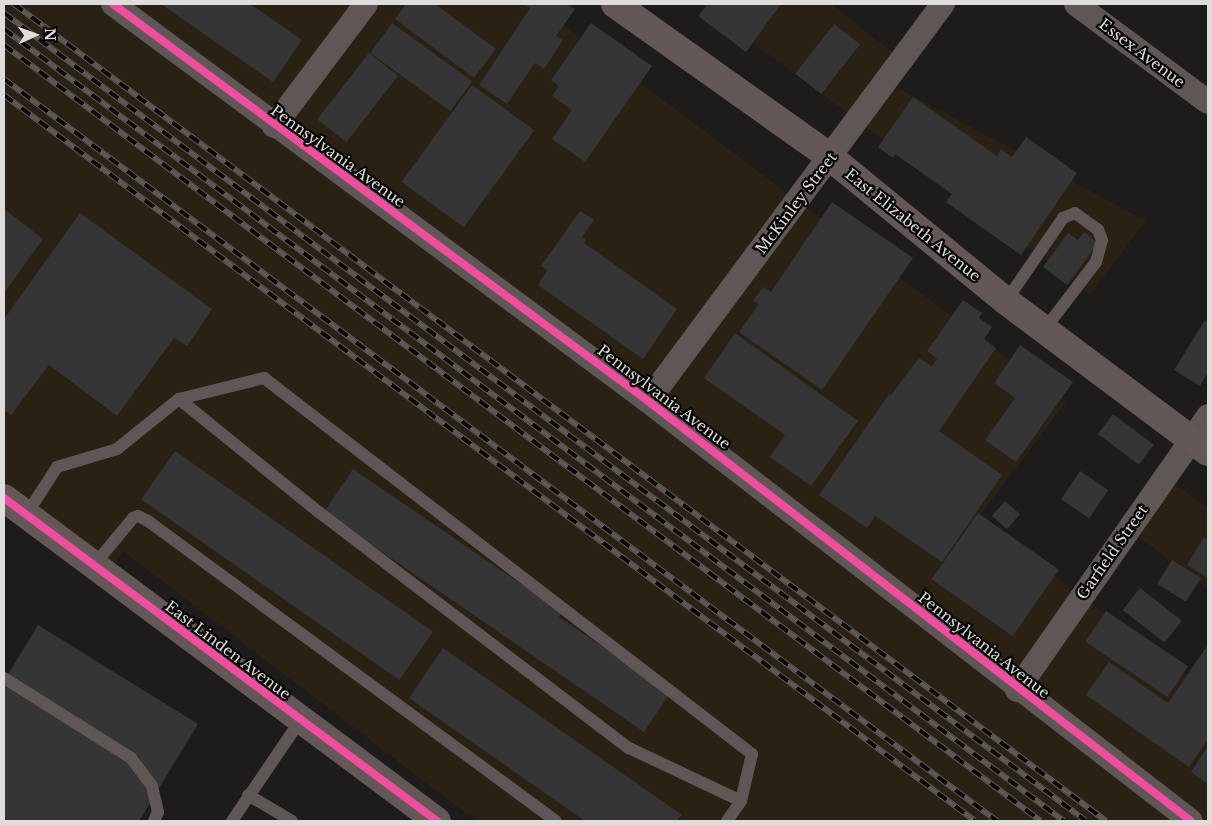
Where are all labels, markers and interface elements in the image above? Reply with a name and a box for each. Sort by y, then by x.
north arrow [10,10,60,60]
street label: Essex Avenue [1095,15,1189,91]
text: N [41,28,59,41]
street label: Pennsylvania Avenue [267,101,409,211]
street label: McKinley Street [752,148,840,258]
street label: East Elizabeth Avenue [842,165,984,285]
street label: Pennsylvania Avenue [594,341,734,453]
street label: Garfield Street [1073,501,1151,603]
street label: Pennsylvania Avenue [914,588,1054,702]
street label: East Linden Avenue [162,597,294,703]

